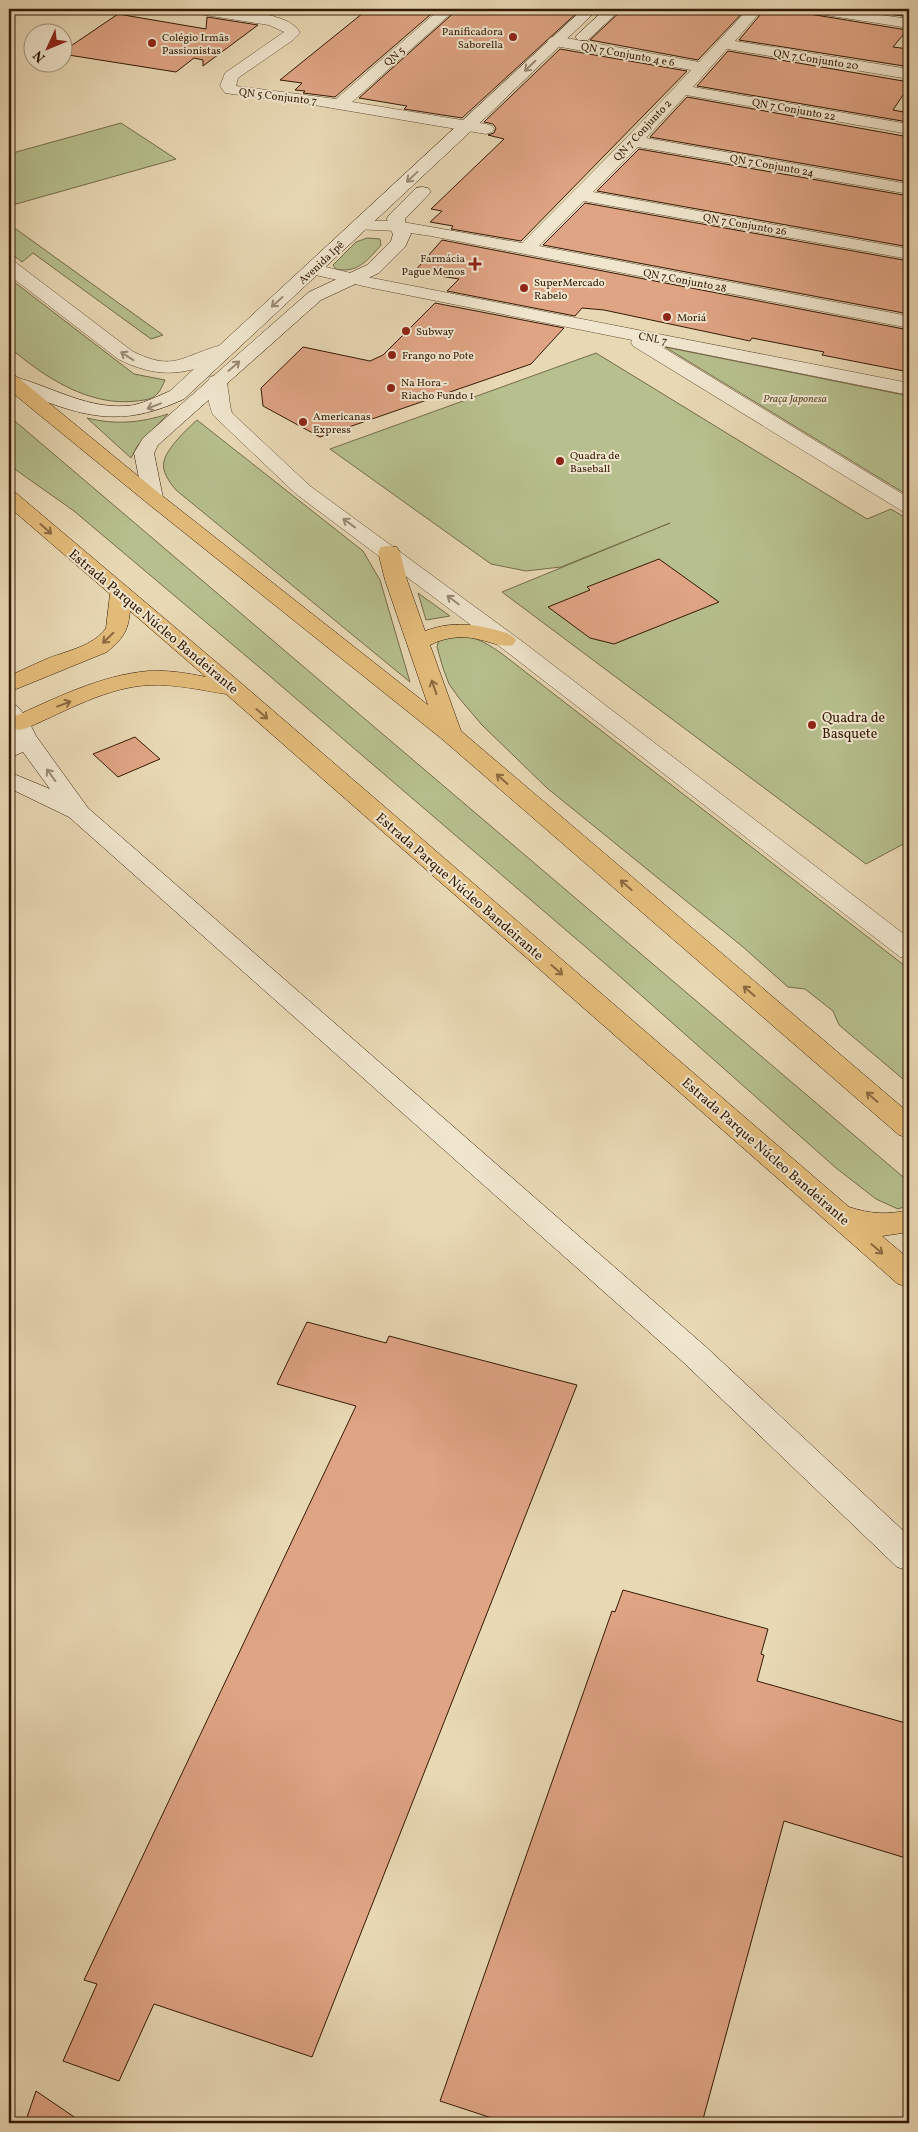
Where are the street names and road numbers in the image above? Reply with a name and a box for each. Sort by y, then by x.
street label: QN 7 Conjunto 4 e 6 [580,40,676,71]
street label: QN 5 [381,44,409,71]
street label: QN 7 Conjunto 20 [772,46,860,75]
street label: QN 5 Conjunto 7 [238,85,318,110]
street label: QN 7 Conjunto 22 [751,96,837,125]
street label: QN 7 Conjunto 2 [611,97,676,165]
street label: QN 7 Conjunto 24 [728,152,816,181]
street label: QN 7 Conjunto 26 [702,211,788,240]
street label: Avenida Ipê [296,238,348,288]
street label: QN 7 Conjunto 28 [642,266,728,297]
street label: CNL 7 [637,329,668,350]
street label: Estrada Parque Núcleo Bandeirante [64,545,242,699]
street label: Estrada Parque Núcleo Bandeirante [371,809,547,966]
street label: Estrada Parque Núcleo Bandeirante [677,1074,853,1231]

